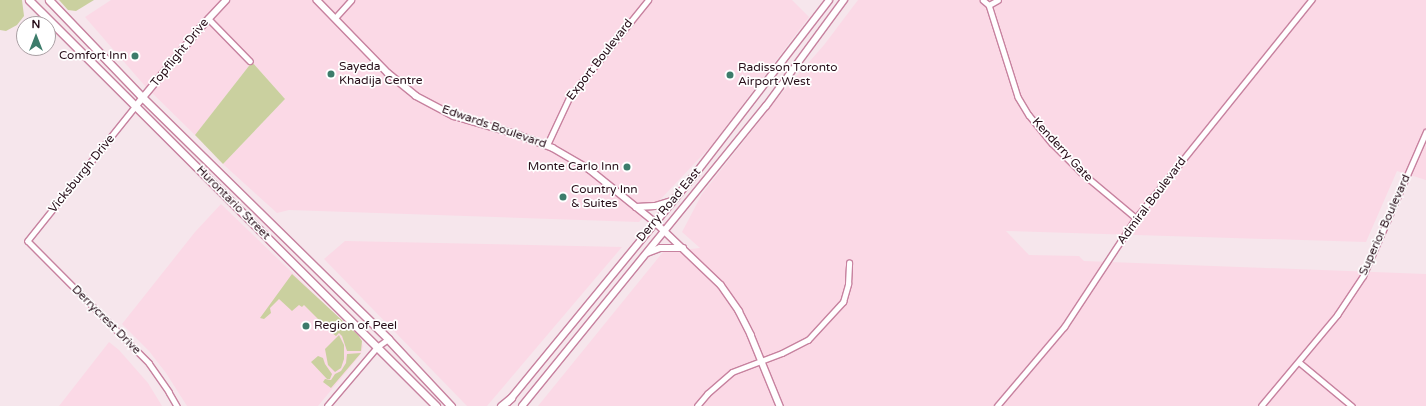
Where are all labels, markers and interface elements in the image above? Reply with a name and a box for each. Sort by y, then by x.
north arrow [16,16,56,56]
street label: Topflight Drive [148,16,212,90]
street label: Export Boulevard [564,17,636,103]
text: N [32,18,40,31]
place label: Comfort Inn [59,49,127,63]
marker: Comfort Inn [130,51,140,61]
place label: Sayeda Khadija Centre [339,60,422,88]
place label: Radisson Toronto Airport West [738,61,838,89]
marker: Sayeda Khadija Centre [326,69,336,79]
marker: Radisson Toronto Airport West [725,70,735,80]
street label: Edwards Boulevard [440,102,548,152]
street label: Kenderry Gate [1029,115,1095,185]
street label: Vicksburgh Drive [46,132,118,216]
street label: Admiral Boulevard [1115,155,1189,247]
place label: Monte Carlo Inn [528,160,619,174]
marker: Monte Carlo Inn [622,162,632,172]
street label: Hurontario Street [193,163,273,243]
street label: Derry Road East [634,165,704,245]
street label: Superior Boulevard [1356,172,1414,278]
place label: Country Inn & Suites [571,183,638,211]
marker: Country Inn & Suites [558,192,568,202]
street label: Derrycrest Drive [68,282,144,358]
place label: Region of Peel [314,319,397,333]
marker: Region of Peel [301,321,311,331]

